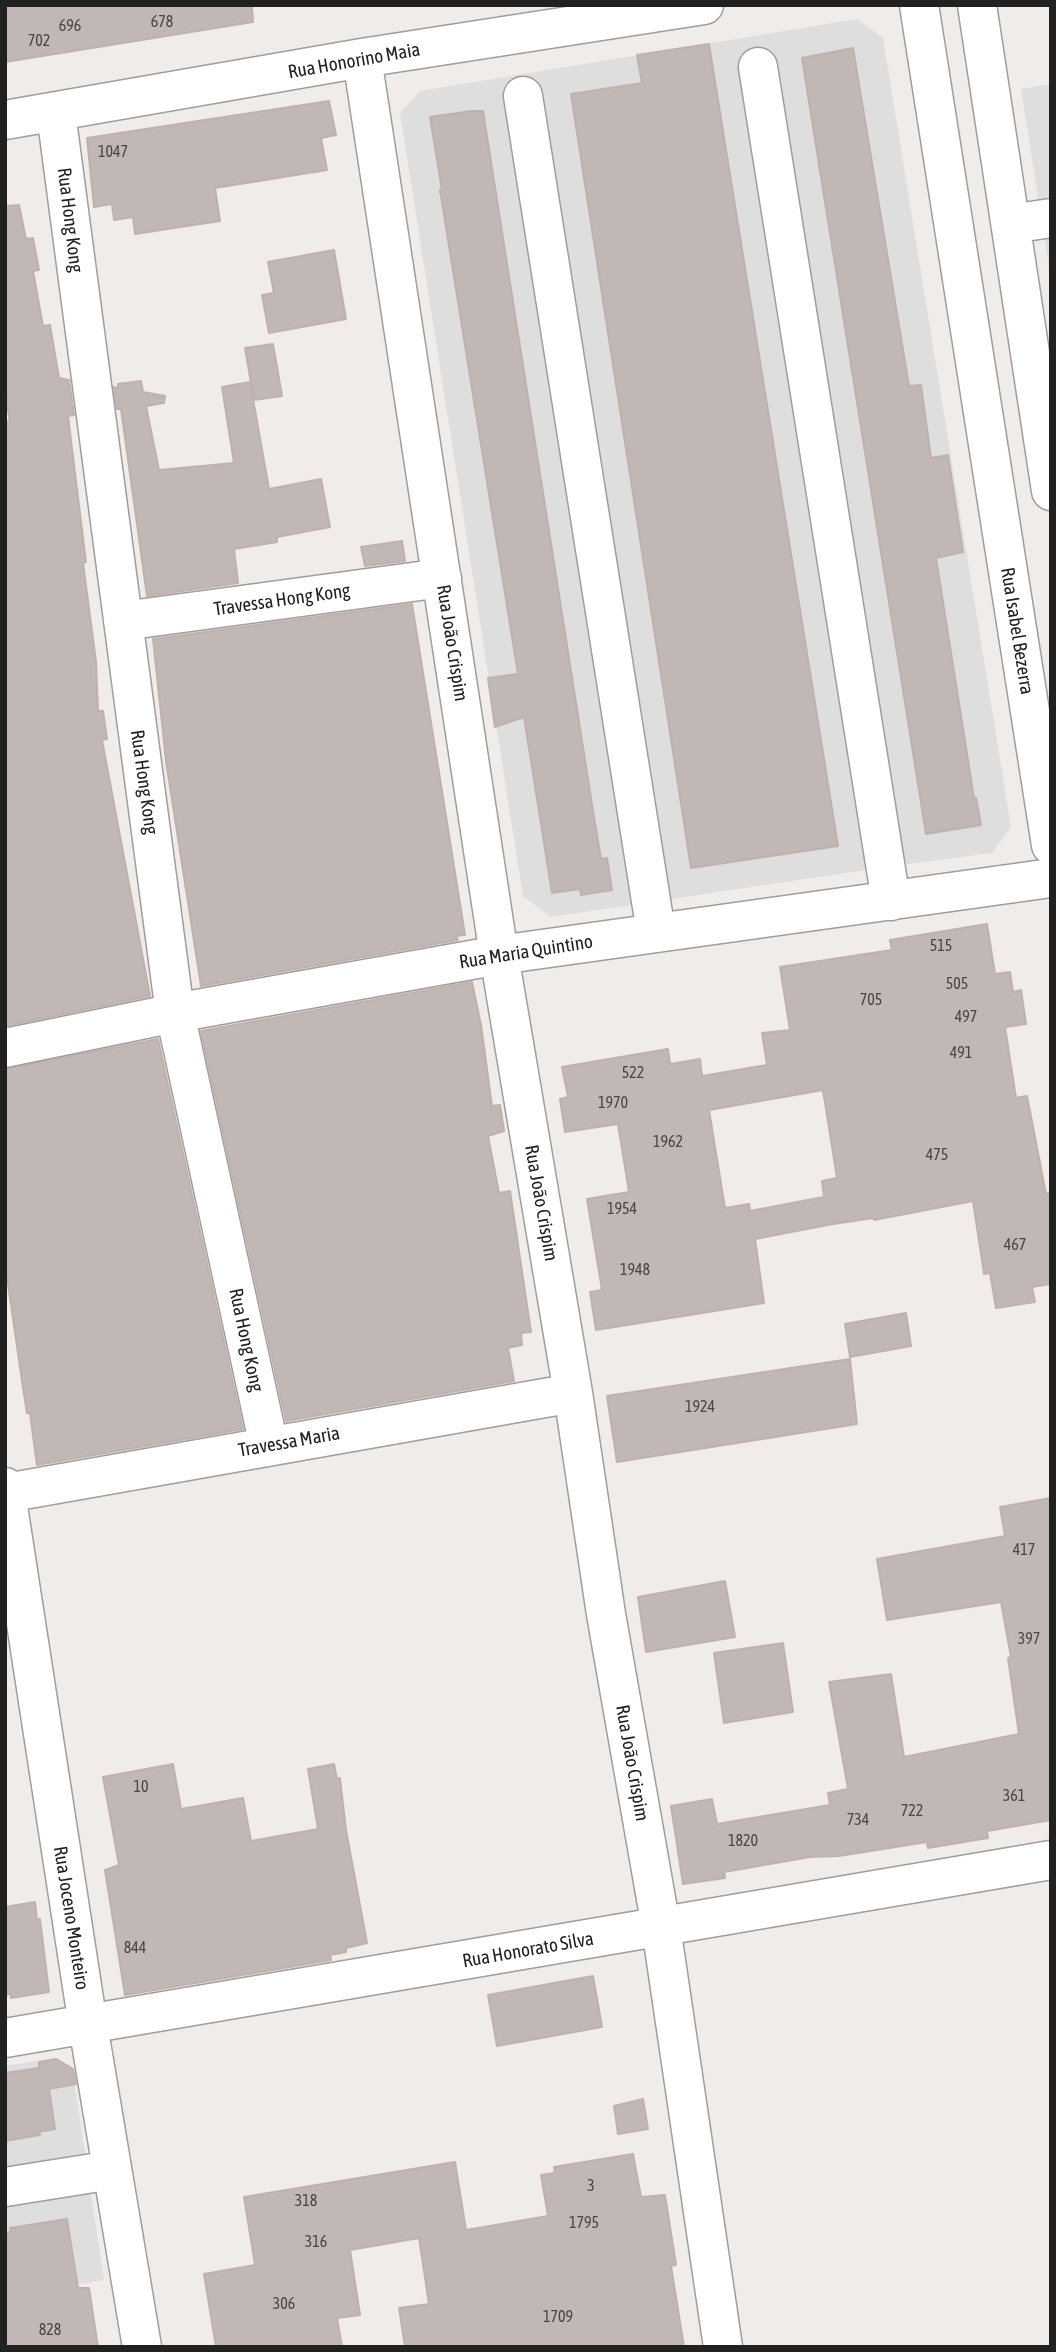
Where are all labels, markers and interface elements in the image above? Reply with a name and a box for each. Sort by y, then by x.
house number: 678 [151,12,173,32]
house number: 696 [59,16,81,36]
house number: 702 [28,31,50,51]
street label: Rua Honorino Maia [286,38,422,84]
house number: 1047 [98,142,128,162]
street label: Rua Hong Kong [52,166,88,274]
street label: Rua Isabel Bezerra [996,566,1038,696]
street label: Travessa Hong Kong [212,579,352,621]
street label: Rua João Crispim [432,583,472,703]
street label: Rua Hong Kong [125,728,163,836]
street label: Rua Maria Quintino [458,930,594,974]
house number: 515 [930,936,952,956]
house number: 505 [946,974,968,994]
house number: 705 [860,990,882,1010]
house number: 497 [955,1007,977,1027]
house number: 491 [950,1043,972,1063]
house number: 522 [622,1063,644,1083]
house number: 1970 [598,1093,628,1113]
house number: 1962 [653,1132,683,1152]
street label: Rua João Crispim [520,1143,562,1263]
house number: 475 [926,1145,948,1165]
house number: 1954 [607,1199,637,1219]
house number: 467 [1004,1235,1026,1255]
house number: 1948 [620,1260,650,1280]
street label: Rua Hong Kong [224,1286,268,1394]
house number: 1924 [685,1397,715,1417]
street label: Travessa Maria [236,1422,342,1462]
house number: 417 [1013,1540,1035,1560]
house number: 397 [1018,1629,1040,1649]
street label: Rua João Crispim [611,1703,653,1823]
house number: 10 [133,1777,149,1797]
house number: 361 [1003,1786,1025,1806]
house number: 722 [901,1801,923,1821]
house number: 734 [847,1810,869,1830]
house number: 1820 [728,1831,758,1851]
street label: Rua Joceno Monteiro [48,1845,94,1991]
street label: Rua Honorato Silva [461,1927,595,1973]
house number: 844 [124,1938,146,1958]
house number: 3 [587,2176,595,2196]
house number: 318 [295,2191,317,2211]
house number: 1795 [569,2213,599,2233]
house number: 316 [305,2232,327,2252]
house number: 306 [273,2294,295,2314]
house number: 1709 [543,2307,573,2327]
house number: 828 [39,2320,61,2340]

